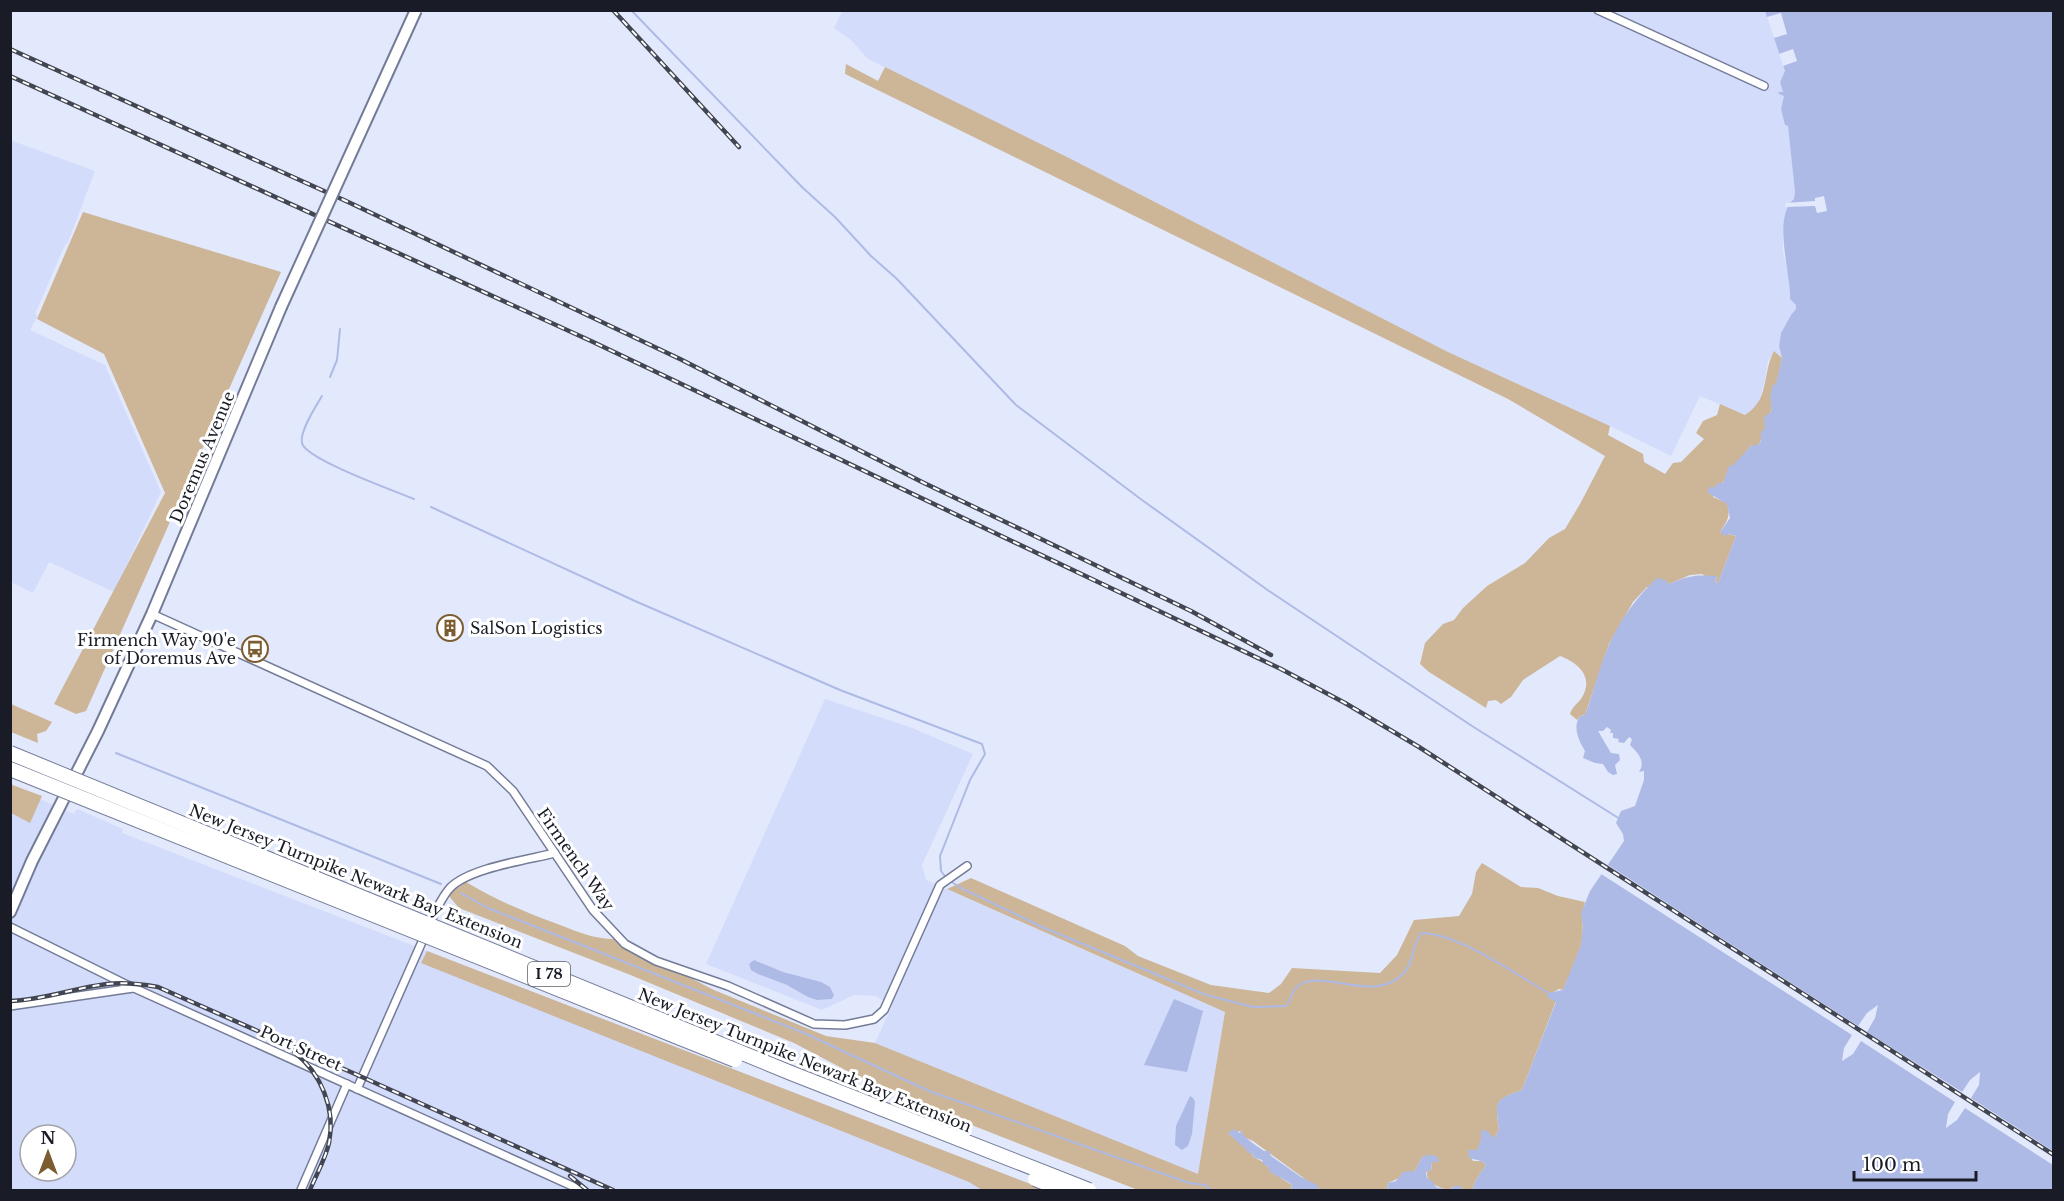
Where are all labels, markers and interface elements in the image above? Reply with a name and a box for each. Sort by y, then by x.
street label: Doremus Avenue [165,388,239,526]
building icon: SalSon Logistics [435,613,465,643]
place label: SalSon Logistics [470,618,603,638]
place label: Firmench Way 90'e of Doremus Ave [77,630,236,668]
bus stop icon: Firmench Way 90'e of Doremus Ave [240,634,270,664]
street label: New Jersey Turnpike Newark Bay Extension [186,800,526,952]
street label: Firmench Way [533,804,619,915]
road number: I 78 [528,962,570,986]
street label: New Jersey Turnpike Newark Bay Extension [635,984,975,1136]
street label: Port Street [257,1021,345,1075]
north arrow [18,1123,78,1183]
text: N [40,1128,56,1148]
scale bar [1854,1144,1976,1182]
text: 100 m [1863,1154,1921,1176]

